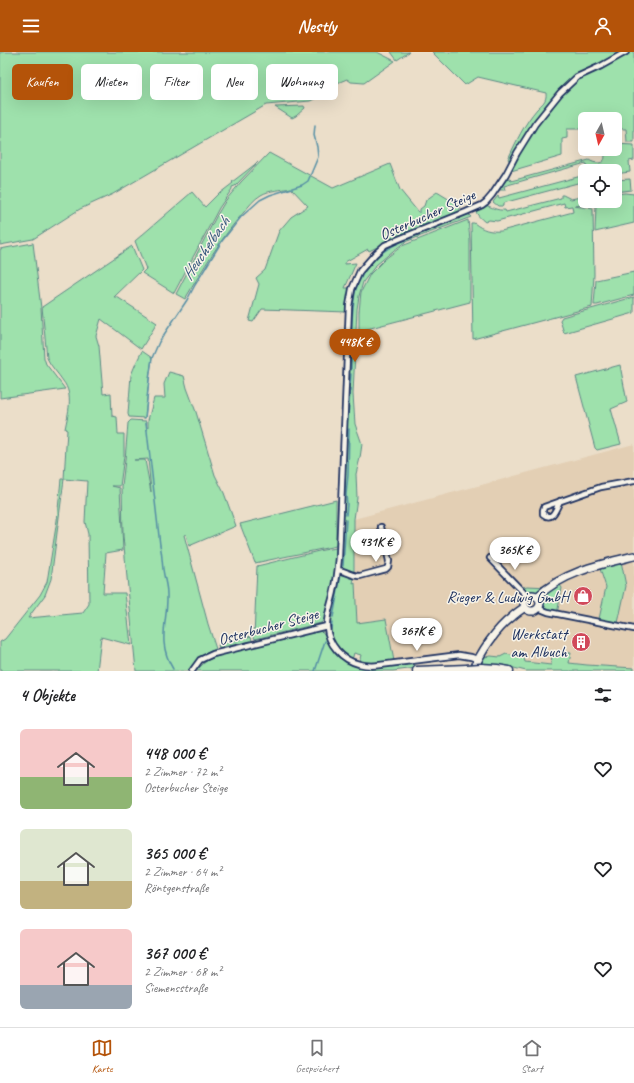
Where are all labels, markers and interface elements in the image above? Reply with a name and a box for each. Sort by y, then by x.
icon: menu [20,15,42,37]
text: Nestly [298,15,336,37]
icon: person [592,15,614,37]
chip: Kaufen [12,64,73,100]
chip: Mieten [81,64,142,100]
chip: Filter [150,64,203,100]
chip: Neu [211,64,258,100]
chip: Wohnung [266,64,338,100]
north arrow [578,112,622,156]
map controls [578,112,622,208]
button: locate [578,164,622,208]
street label: Osterbucher Steige [376,184,480,245]
water label: Heuchelbach [177,212,235,284]
pin: 448K € [322,329,388,363]
text: 448K € [338,334,372,350]
pin: 431K € [343,529,409,563]
text: 431K € [359,534,393,550]
pin: 365K € [482,537,548,571]
text: 365K € [498,542,532,558]
shop icon: Rieger & Ludwig GmbH [572,585,594,607]
place label: Rieger & Ludwig GmbH [447,587,572,607]
street label: Osterbucher Steige [216,604,322,650]
pin: 367K € [384,618,450,652]
text: 367K € [400,623,434,639]
place label: Werkstatt am Albuch [511,624,570,662]
building icon: Werkstatt am Albuch [570,631,592,653]
icon: filters [592,684,614,706]
text: 4 Objekte [20,685,75,706]
text: 448 000 € [144,743,206,764]
icon: home [52,745,100,793]
icon: heart [592,758,614,780]
text: 2 Zimmer · 72 m² [144,764,221,780]
text: Osterbucher Steige [144,780,227,796]
text: 365 000 € [144,843,206,864]
icon: home [52,845,100,893]
icon: heart [592,858,614,880]
text: 2 Zimmer · 64 m² [144,864,221,880]
text: Röntgenstraße [144,880,208,896]
text: 367 000 € [144,943,206,964]
icon: home [52,945,100,993]
icon: heart [592,958,614,980]
text: 2 Zimmer · 68 m² [144,964,221,980]
text: Siemensstraße [144,980,208,996]
tab: Karte [91,1037,113,1075]
tab: Gespeichert [296,1037,338,1075]
tab: Start [521,1037,543,1075]

